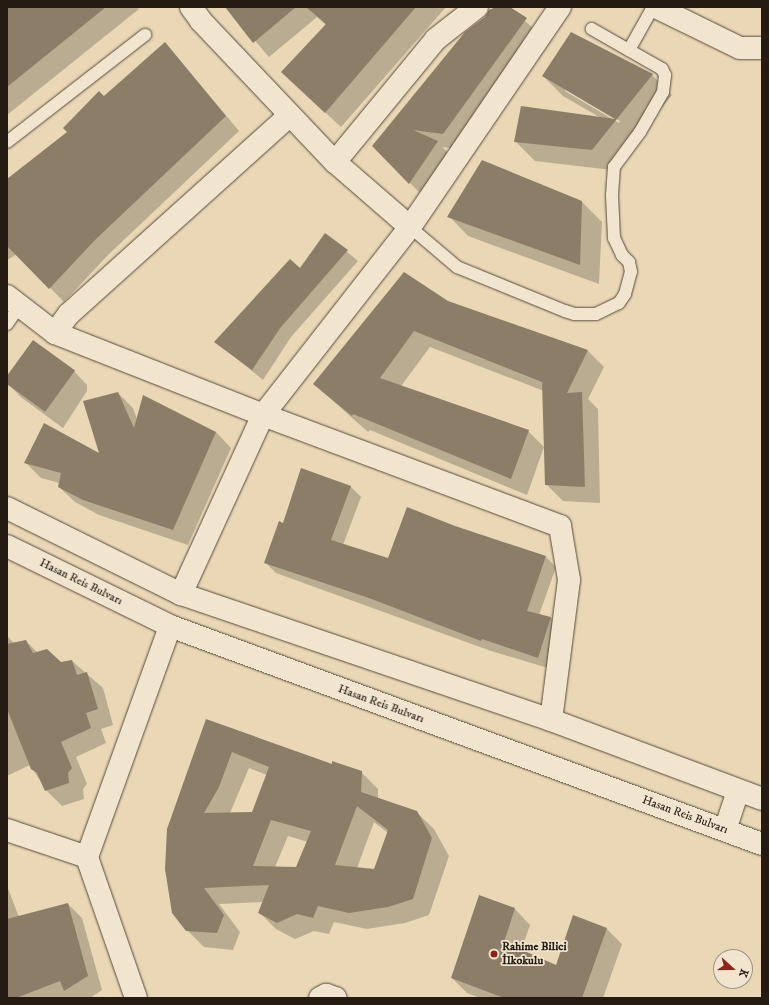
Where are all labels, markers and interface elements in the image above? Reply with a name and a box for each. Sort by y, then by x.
street label: Hasan Reis Bulvarı [37,556,125,608]
street label: Hasan Reis Bulvarı [336,682,426,726]
street label: Hasan Reis Bulvarı [640,793,730,837]
place label: Rahime Bilici İlkokulu [502,940,567,968]
marker: Rahime Bilici İlkokulu [489,949,499,959]
north arrow [713,949,753,989]
text: K [735,967,751,979]

